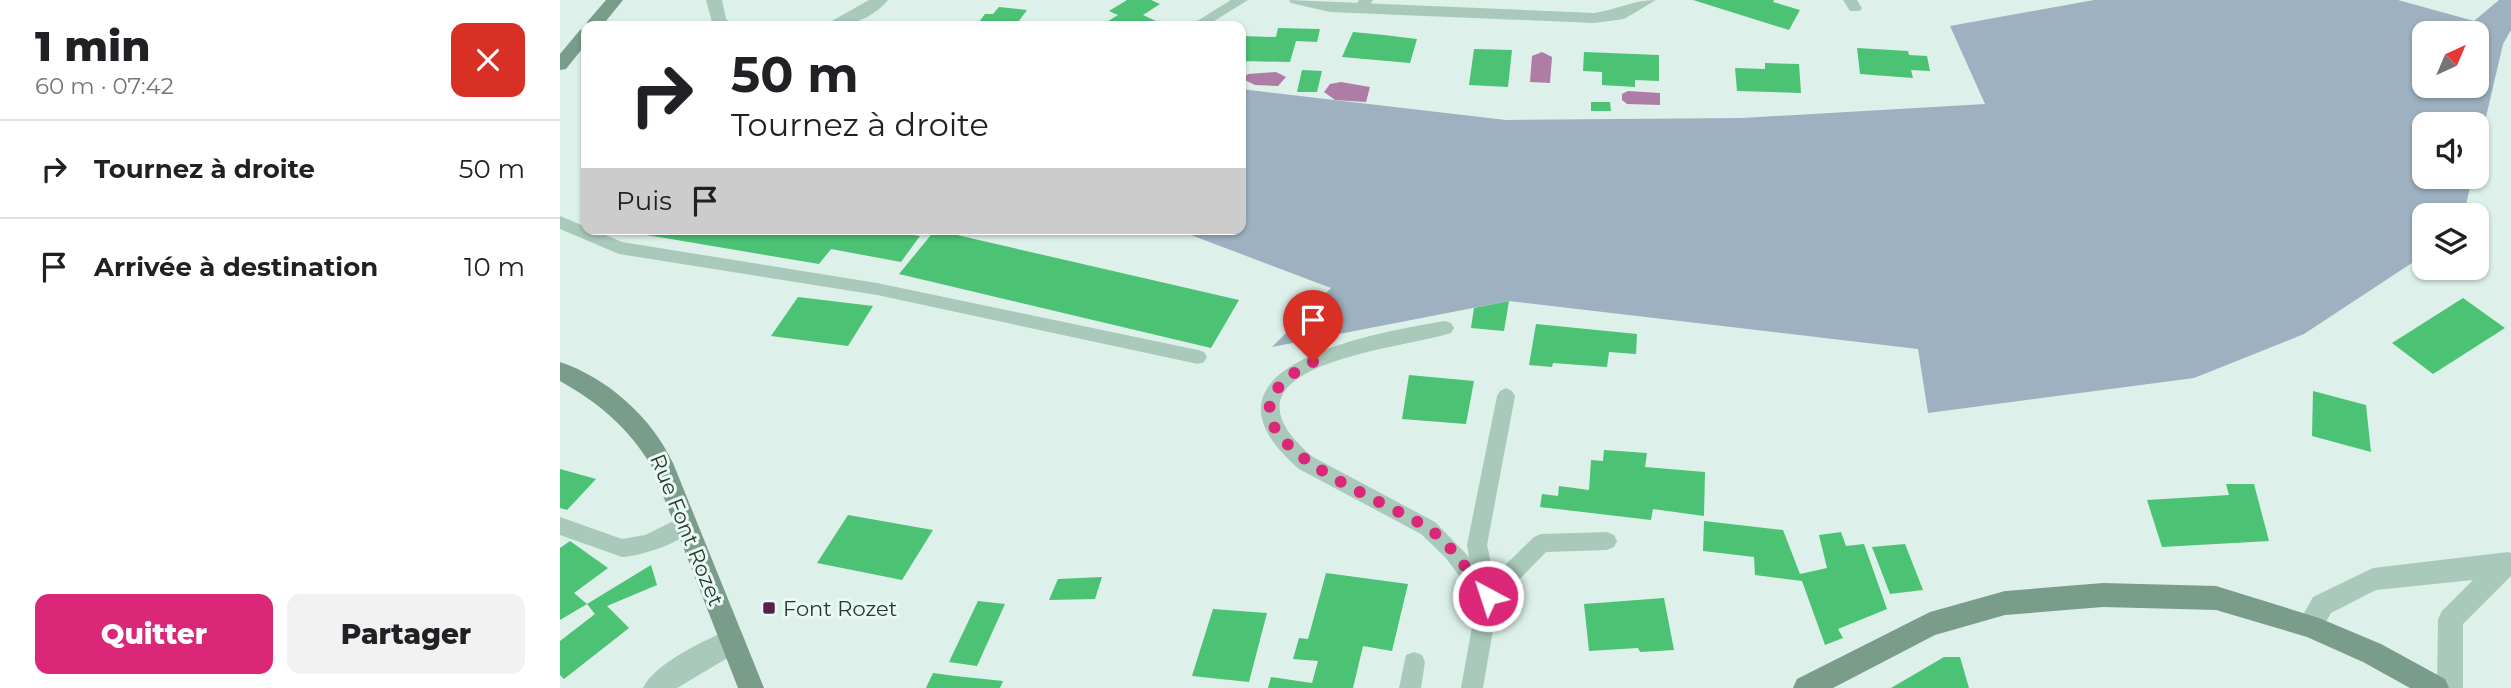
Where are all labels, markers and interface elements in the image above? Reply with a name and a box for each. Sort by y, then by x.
text: 1 min [35,20,151,72]
north arrow [2412,21,2488,98]
map controls [2412,21,2489,280]
button: close [451,23,525,97]
text: 50 m [731,45,859,104]
icon: right [616,49,707,140]
text: 60 m · 07:42 [35,72,174,100]
text: Tournez à droite [731,105,989,144]
button: sound [2412,112,2489,189]
icon: right [35,150,73,188]
text: Tournez à droite [94,153,315,185]
text: 50 m [459,153,525,185]
icon: arrive [686,182,724,220]
text: Puis [616,185,672,217]
button: layers [2412,203,2489,280]
icon: arrive [35,248,73,286]
text: Arrivée à destination [94,251,378,283]
text: 10 m [464,251,525,283]
pin [1283,290,1343,362]
icon: arrive [1294,301,1332,339]
street label: Rue Font Rozet [645,450,729,610]
position arrow [1451,559,1525,633]
button: Quitter [35,594,273,674]
button: Partager [287,594,525,674]
place label: Font Rozet [783,596,897,621]
marker: Font Rozet [761,600,777,616]

